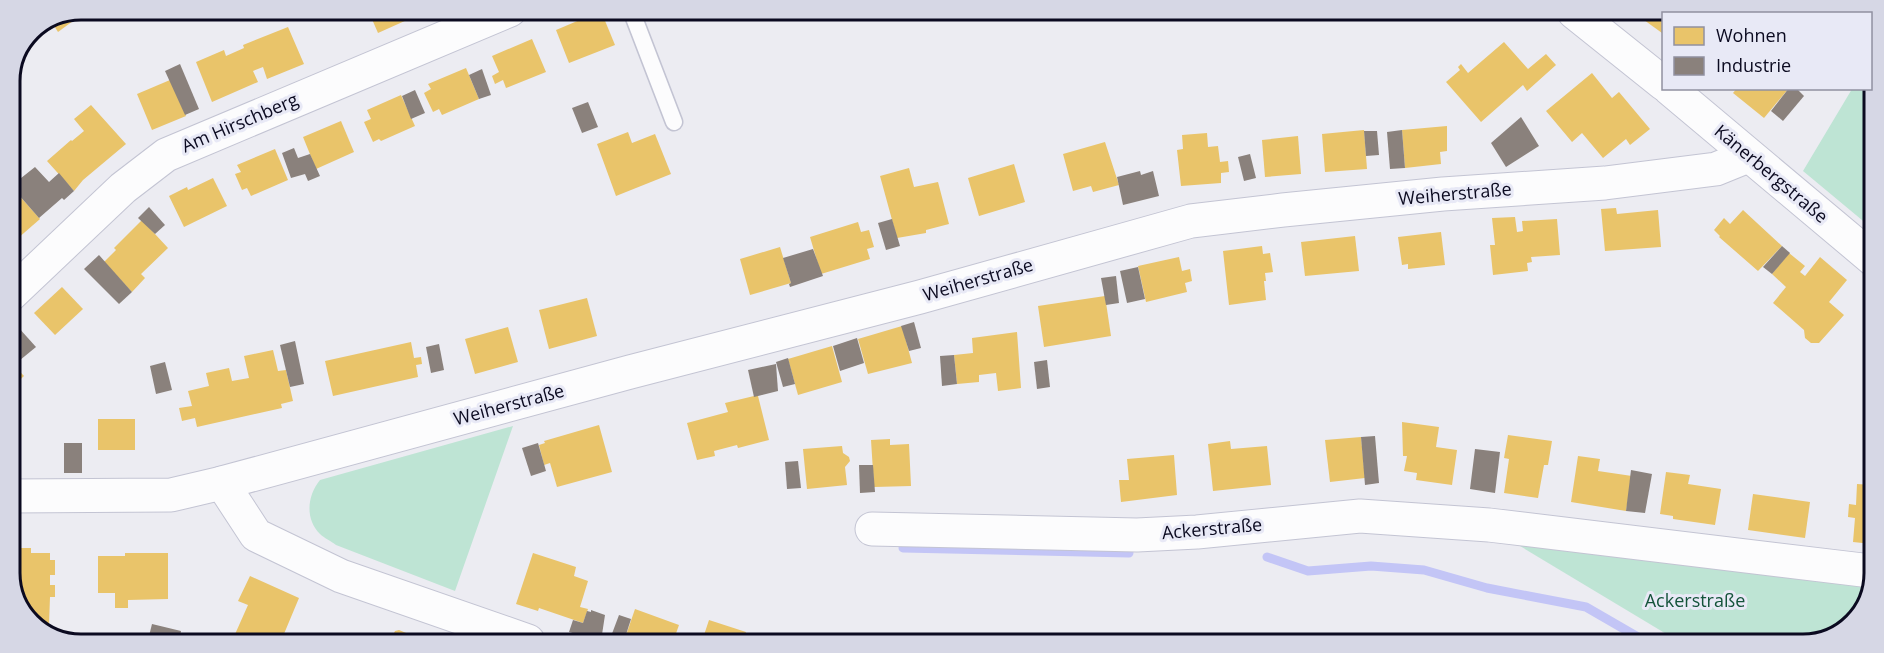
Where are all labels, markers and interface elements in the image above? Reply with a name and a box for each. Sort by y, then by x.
legend [1662,12,1872,90]
text: Wohnen [1716,23,1787,47]
text: Industrie [1716,53,1791,77]
street label: Am Hirschberg [178,87,302,157]
street label: Känerbergstraße [1710,119,1834,228]
street label: Weiherstraße [1397,176,1512,210]
street label: Weiherstraße [920,252,1036,306]
street label: Weiherstraße [451,378,567,430]
street label: Ackerstraße [1161,512,1263,544]
park label: Ackerstraße [1645,588,1745,612]

